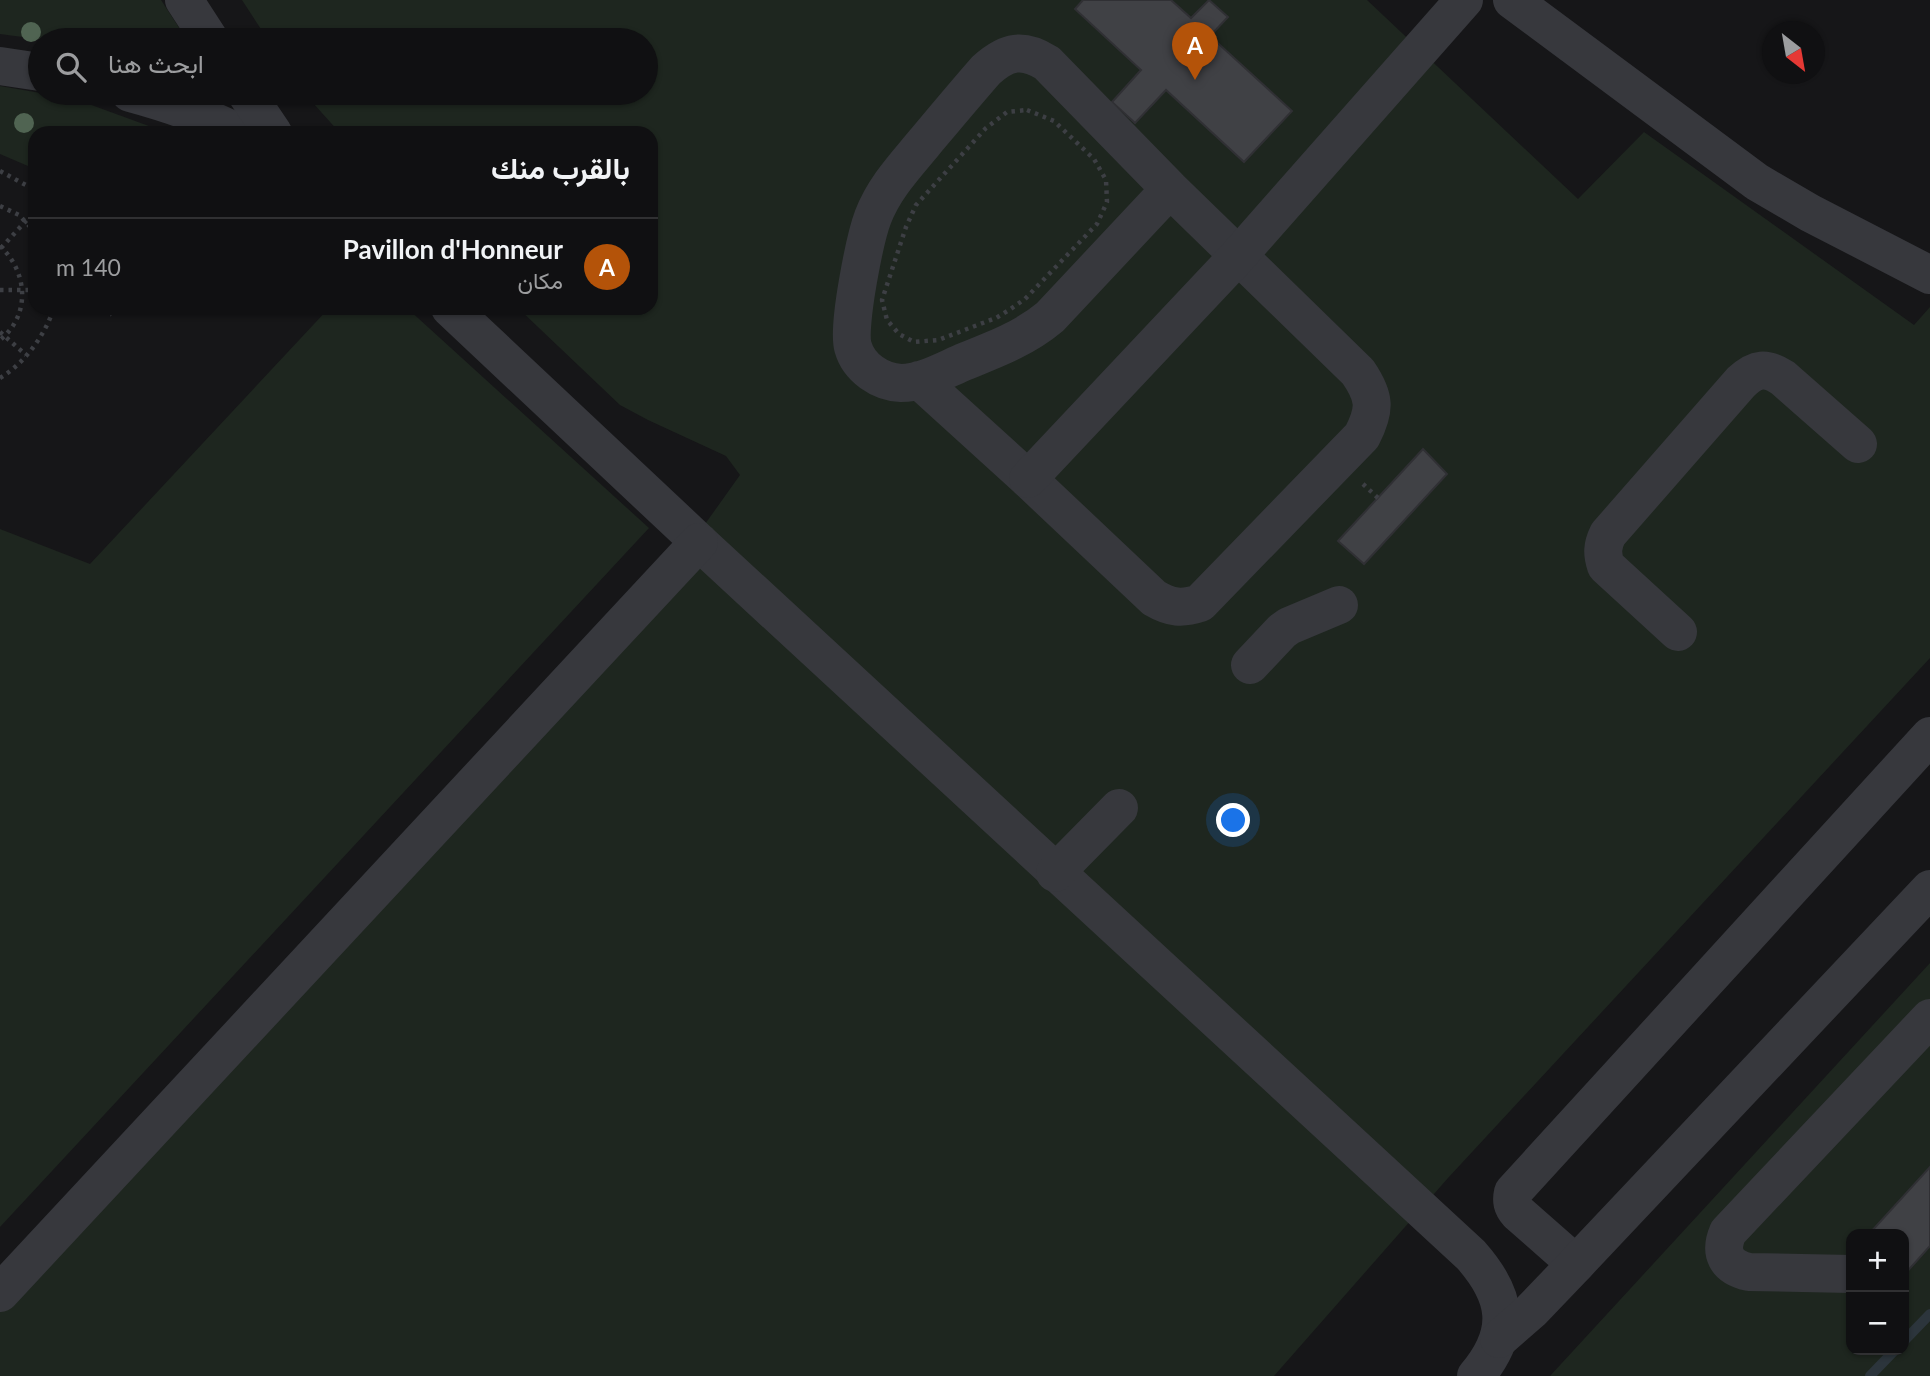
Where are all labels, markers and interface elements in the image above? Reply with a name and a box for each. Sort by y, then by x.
north arrow [1762,21,1825,84]
pin: A [1172,22,1218,80]
search box [28,28,658,105]
text: ابحث هنا [108,47,204,79]
icon: search [52,48,90,86]
text: بالقرب منك [491,149,630,185]
text: Pavillon d'Honneur [343,233,563,265]
text: 140 m [56,253,121,281]
text: A [599,253,615,281]
text: مكان [517,266,563,294]
your location [1216,803,1250,837]
map controls [1846,1229,1909,1355]
button: + [1846,1229,1909,1292]
button: − [1846,1292,1909,1355]

